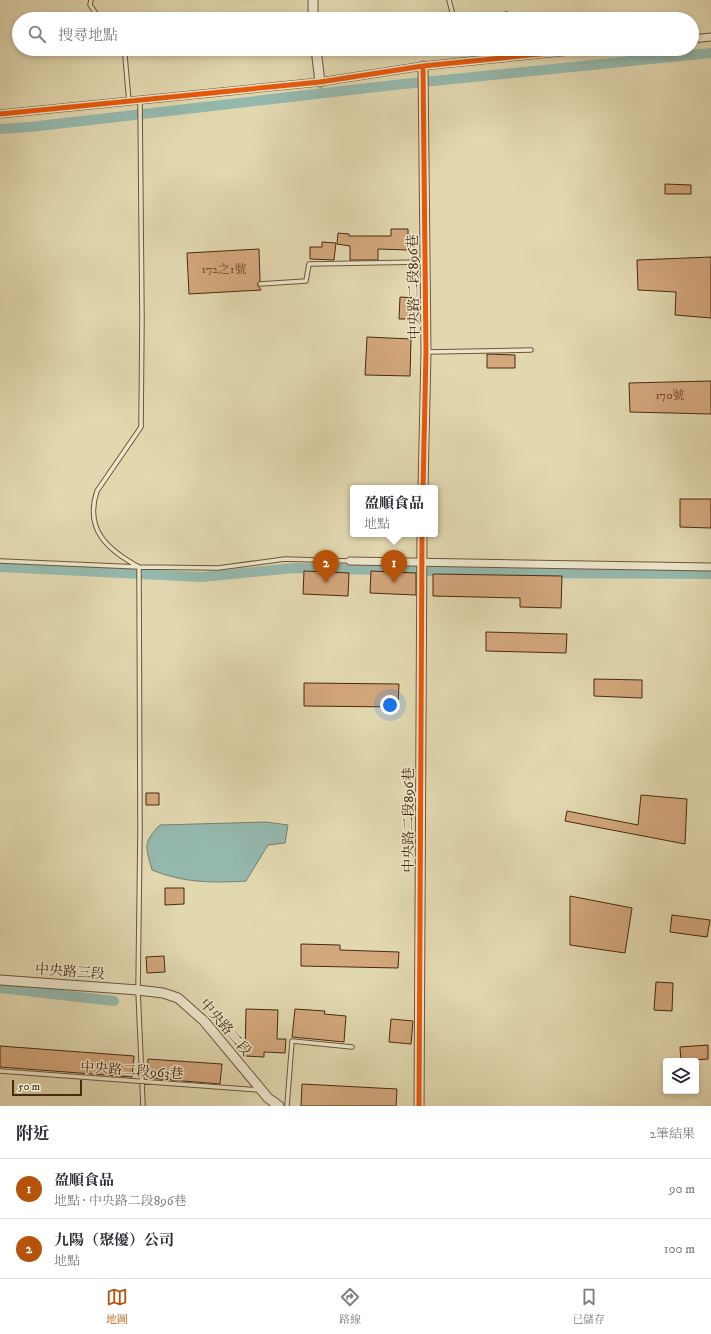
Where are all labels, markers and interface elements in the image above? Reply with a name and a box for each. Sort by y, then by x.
search box [12,12,699,56]
icon: search [26,23,48,45]
text: 搜尋地點 [58,26,118,45]
street label: 中央路二段896巷 [404,234,424,340]
house number: 172之1號 [201,262,247,277]
house number: 170號 [655,388,685,403]
popup [350,485,438,537]
text: 盈順食品 [364,494,424,513]
text: 地點 [364,516,390,532]
pin: 2 [313,550,339,583]
pin: 1 [381,550,407,583]
your location [380,695,400,715]
street label: 中央路二段896巷 [400,767,418,873]
street label: 中央路三段 [34,961,105,983]
street label: 中央路二段 [195,995,255,1060]
street label: 中央路二段963巷 [80,1058,184,1084]
map controls [663,1058,699,1094]
button: layers [663,1058,699,1094]
scale bar [12,1078,82,1097]
text: 50 m [18,1080,40,1094]
text: 附近 [16,1123,50,1145]
text: 2筆結果 [650,1126,695,1142]
text: 盈順食品 [54,1171,114,1190]
text: 1 [27,1181,31,1197]
text: 90 m [669,1181,695,1197]
text: 地點 · 中央路二段896巷 [54,1193,186,1209]
text: 九陽（聚優）公司 [54,1231,174,1250]
text: 2 [26,1241,32,1257]
text: 100 m [664,1241,695,1257]
text: 地點 [54,1253,80,1269]
tab: 地圖 [106,1286,128,1327]
tab: 路線 [339,1286,361,1327]
tab: 已儲存 [572,1286,605,1327]

